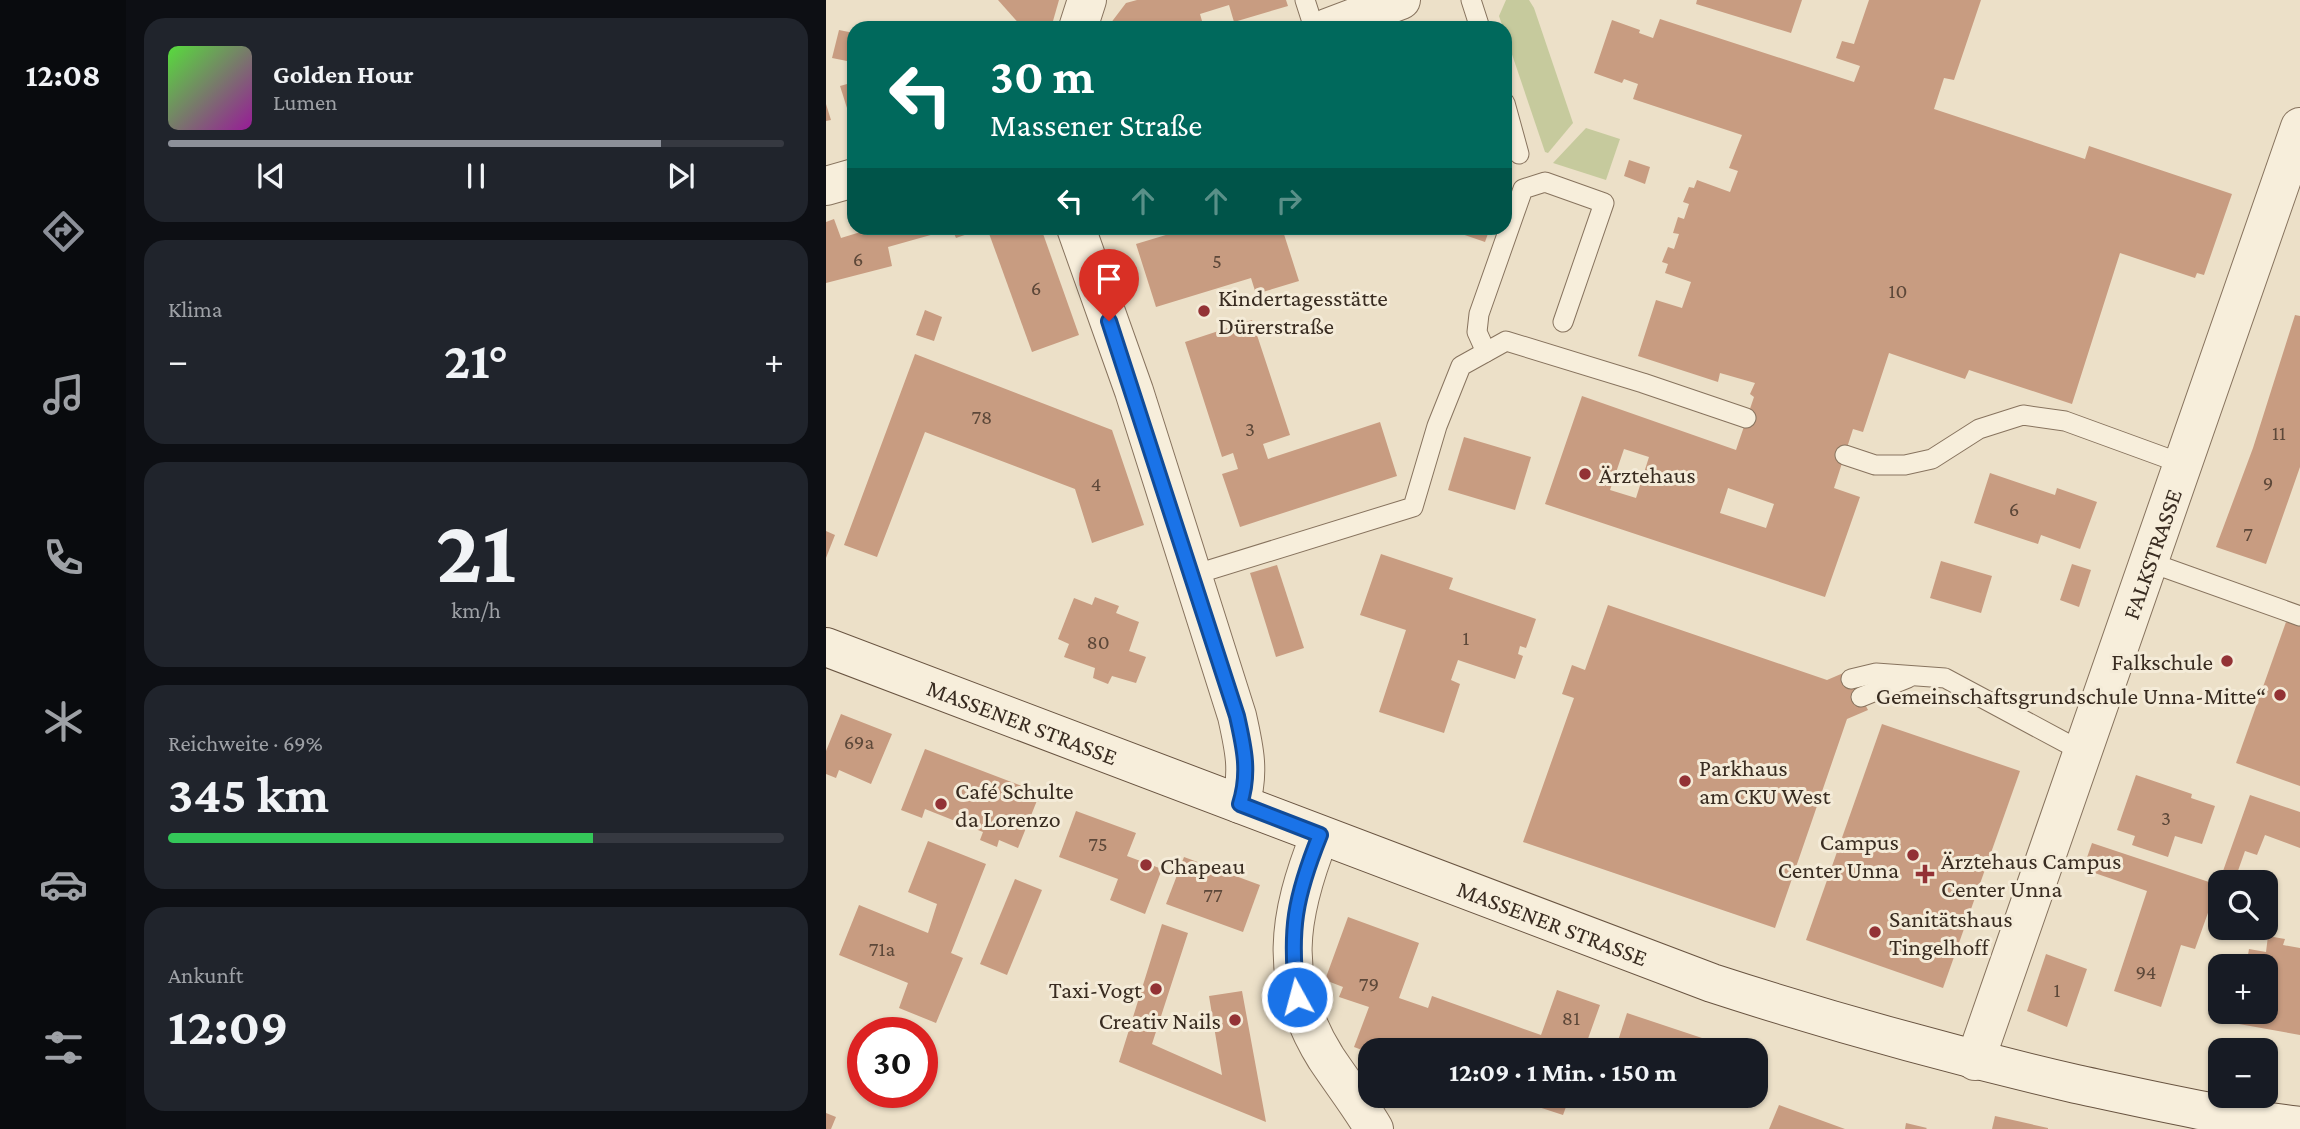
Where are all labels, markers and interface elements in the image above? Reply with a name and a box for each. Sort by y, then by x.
icon: left [875,49,966,140]
text: 30 m [990,49,1095,104]
text: 12:08 [25,57,101,93]
text: Golden Hour [273,60,414,89]
text: Lumen [273,89,337,115]
text: Massener Straße [990,107,1202,143]
icon: previous [252,157,290,195]
icon: pause [457,157,495,195]
icon: next [662,157,700,195]
icon: left [1051,182,1089,220]
icon: ahead [1124,182,1162,220]
icon: ahead [1197,182,1235,220]
icon: right [1270,182,1308,220]
icon: directions [39,207,88,256]
house number: 6 [853,247,863,271]
pin [1079,249,1139,321]
house number: 5 [1212,249,1222,273]
icon: arrive [1090,260,1128,298]
house number: 6 [1031,276,1041,300]
house number: 10 [1889,279,1907,303]
place label: Kindertagesstätte Dürerstraße [1218,284,1388,339]
text: Klima [168,296,222,322]
marker: Kindertagesstätte Dürerstraße [1196,303,1212,319]
text: 21° [444,331,508,389]
text: − [168,339,188,381]
text: + [764,339,784,381]
icon: music [39,370,88,419]
house number: 78 [972,405,992,429]
house number: 3 [1245,417,1255,441]
house number: 11 [2272,421,2286,445]
place label: Ärztehaus [1599,461,1696,488]
marker: Ärztehaus [1577,466,1593,482]
house number: 9 [2263,471,2273,495]
house number: 4 [1091,472,1101,496]
street label: FALKSTRASSE [2116,485,2187,623]
house number: 6 [2009,497,2019,521]
text: 21 [436,500,516,602]
house number: 7 [2243,522,2253,546]
icon: phone [39,533,88,582]
text: km/h [451,597,501,623]
house number: 1 [1463,626,1470,650]
house number: 80 [1086,630,1110,654]
place label: Falkschule [2111,648,2213,675]
marker: Falkschule [2219,653,2235,669]
street label: MASSENER STRASSE [923,673,1121,770]
place label: Gemeinschaftsgrundschule Unna-Mitte“ [1876,682,2266,709]
marker: Gemeinschaftsgrundschule Unna-Mitte“ [2272,687,2288,703]
icon: climate [39,697,88,746]
text: Reichweite · 69% [168,730,323,756]
house number: 69a [844,730,875,754]
place label: Parkhaus am CKU West [1699,754,1832,809]
text: 345 km [168,765,329,823]
marker: Parkhaus am CKU West [1677,773,1693,789]
place label: Café Schulte da Lorenzo [955,777,1074,832]
marker: Café Schulte da Lorenzo [933,796,949,812]
house number: 3 [2161,806,2171,830]
place label: Campus Center Unna [1778,828,1899,883]
house number: 75 [1088,832,1108,856]
marker: Campus Center Unna [1905,847,1921,863]
place label: Ärztehaus Campus Center Unna [1941,847,2121,902]
place label: Chapeau [1160,852,1245,879]
marker: Chapeau [1138,857,1154,873]
icon: car [39,860,88,909]
marker: Ärztehaus Campus Center Unna [1915,864,1935,884]
map controls [2208,870,2278,1108]
button: search [2208,870,2278,940]
street label: MASSENER STRASSE [1454,874,1651,971]
house number: 77 [1203,883,1223,907]
place label: Sanitätshaus Tingelhoff [1889,905,2013,960]
marker: Sanitätshaus Tingelhoff [1867,924,1883,940]
house number: 71a [869,937,895,961]
button: + [2208,954,2278,1024]
position arrow [1260,960,1334,1034]
house number: 94 [2135,960,2157,984]
text: Ankunft [168,962,243,988]
house number: 79 [1359,972,1379,996]
place label: Taxi-Vogt [1049,976,1143,1003]
house number: 1 [2054,978,2061,1002]
marker: Taxi-Vogt [1148,981,1164,997]
text: 12:09 [168,997,288,1055]
house number: 81 [1562,1006,1580,1030]
place label: Creativ Nails [1099,1007,1221,1034]
marker: Creativ Nails [1227,1012,1243,1028]
speed limit sign: 30 [847,1017,938,1108]
icon: filters [39,1023,88,1072]
button: − [2208,1038,2278,1108]
text: 12:09 · 1 Min. · 150 m [1449,1058,1677,1087]

